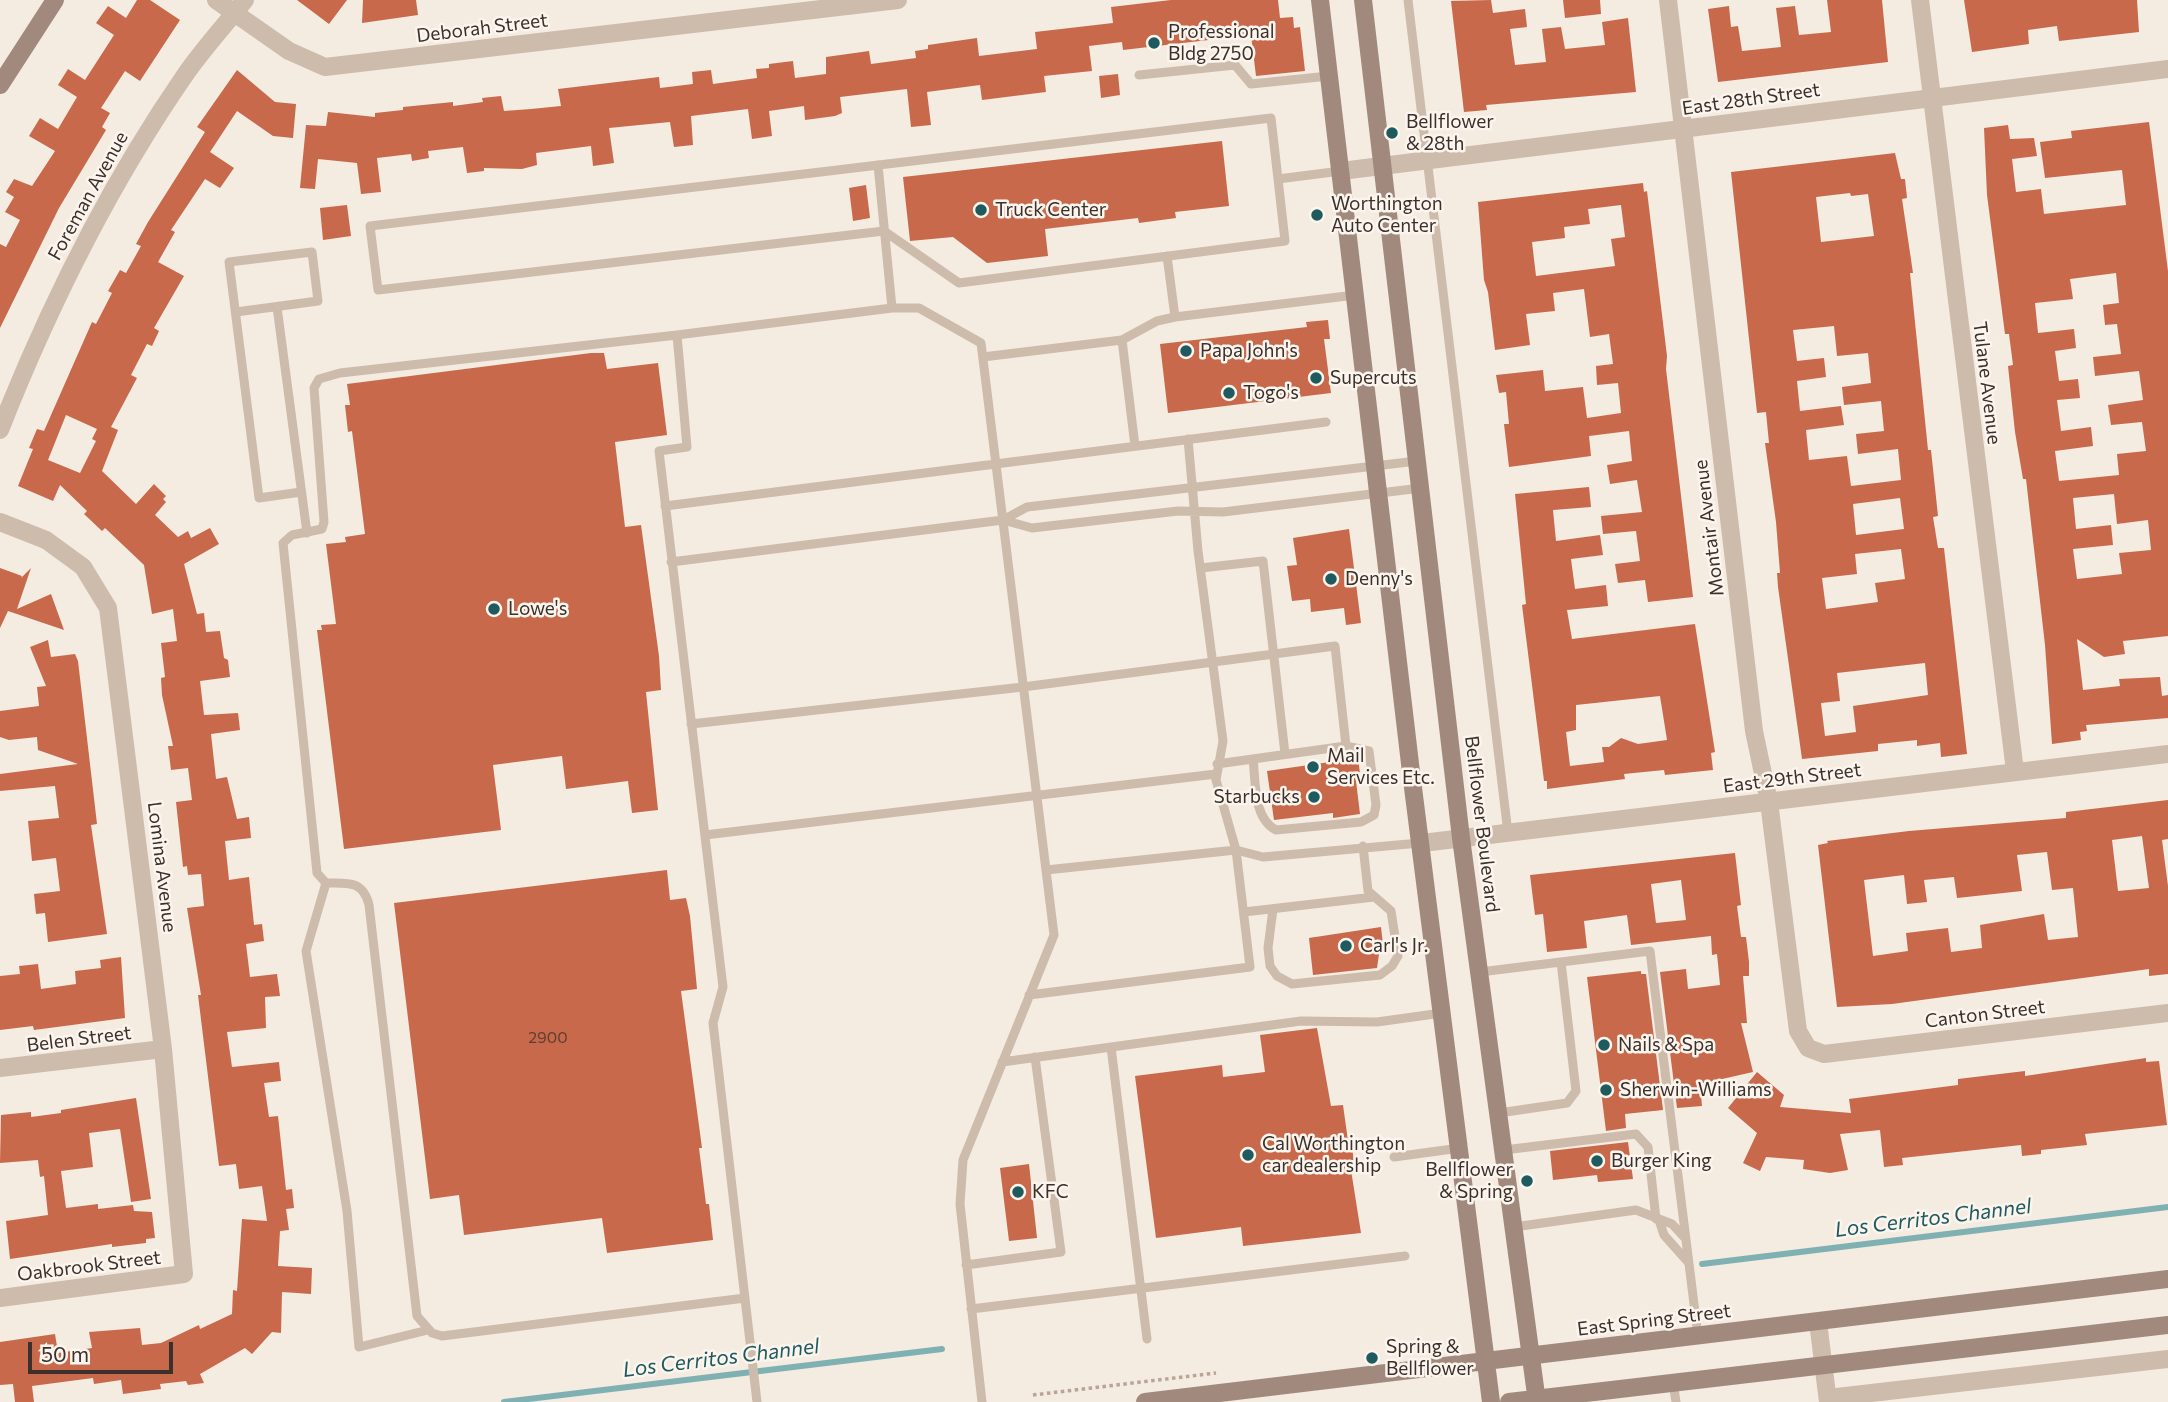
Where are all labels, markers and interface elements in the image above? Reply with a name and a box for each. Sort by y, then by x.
street label: Deborah Street [415,9,549,47]
place label: Professional Bldg 2750 [1168,21,1275,65]
marker: Professional Bldg 2750 [1146,35,1162,51]
street label: East 28th Street [1680,78,1822,120]
place label: Bellflower & 28th [1406,111,1494,155]
marker: Bellflower & 28th [1384,125,1400,141]
street label: Foreman Avenue [43,128,133,264]
place label: Worthington Auto Center [1331,193,1443,237]
place label: Truck Center [995,199,1106,221]
marker: Truck Center [973,202,989,218]
marker: Worthington Auto Center [1309,207,1325,223]
street label: Tulane Avenue [1968,320,2006,446]
place label: Papa John's [1200,340,1298,362]
marker: Papa John's [1178,343,1194,359]
place label: Supercuts [1330,367,1417,389]
marker: Supercuts [1308,370,1324,386]
place label: Togo's [1243,382,1299,404]
marker: Togo's [1221,385,1237,401]
street label: Montair Avenue [1689,458,1729,598]
place label: Denny's [1345,568,1413,590]
marker: Denny's [1323,571,1339,587]
place label: Lowe's [508,598,567,620]
marker: Lowe's [486,601,502,617]
street label: Bellflower Boulevard [1460,734,1504,914]
place label: Mail Services Etc. [1327,745,1435,789]
street label: East 29th Street [1721,758,1863,798]
marker: Mail Services Etc. [1305,759,1321,775]
place label: Starbucks [1214,786,1300,808]
marker: Starbucks [1306,789,1322,805]
street label: Lomina Avenue [143,800,181,934]
place label: Carl's Jr. [1360,935,1428,957]
marker: Carl's Jr. [1338,938,1354,954]
street label: Canton Street [1924,995,2046,1033]
street label: Belen Street [25,1021,133,1057]
house number: 2900 [528,1028,568,1048]
place label: Nails & Spa [1618,1034,1714,1056]
marker: Nails & Spa [1596,1037,1612,1053]
place label: Sherwin-Williams [1620,1079,1772,1101]
marker: Sherwin-Williams [1598,1082,1614,1098]
place label: Cal Worthington car dealership [1262,1133,1405,1177]
marker: Cal Worthington car dealership [1240,1147,1256,1163]
place label: Burger King [1611,1150,1712,1172]
marker: Burger King [1589,1153,1605,1169]
place label: Bellflower & Spring [1425,1159,1513,1203]
marker: Bellflower & Spring [1519,1173,1535,1189]
place label: KFC [1032,1181,1069,1203]
marker: KFC [1010,1184,1026,1200]
water label: Los Cerritos Channel [1833,1193,2033,1243]
street label: Oakbrook Street [16,1246,162,1286]
street label: East Spring Street [1576,1299,1732,1341]
scale bar [32,1328,177,1372]
water label: Los Cerritos Channel [621,1333,821,1383]
place label: Spring & Bellflower [1386,1336,1474,1380]
text: 50 m [41,1341,89,1366]
marker: Spring & Bellflower [1364,1350,1380,1366]

